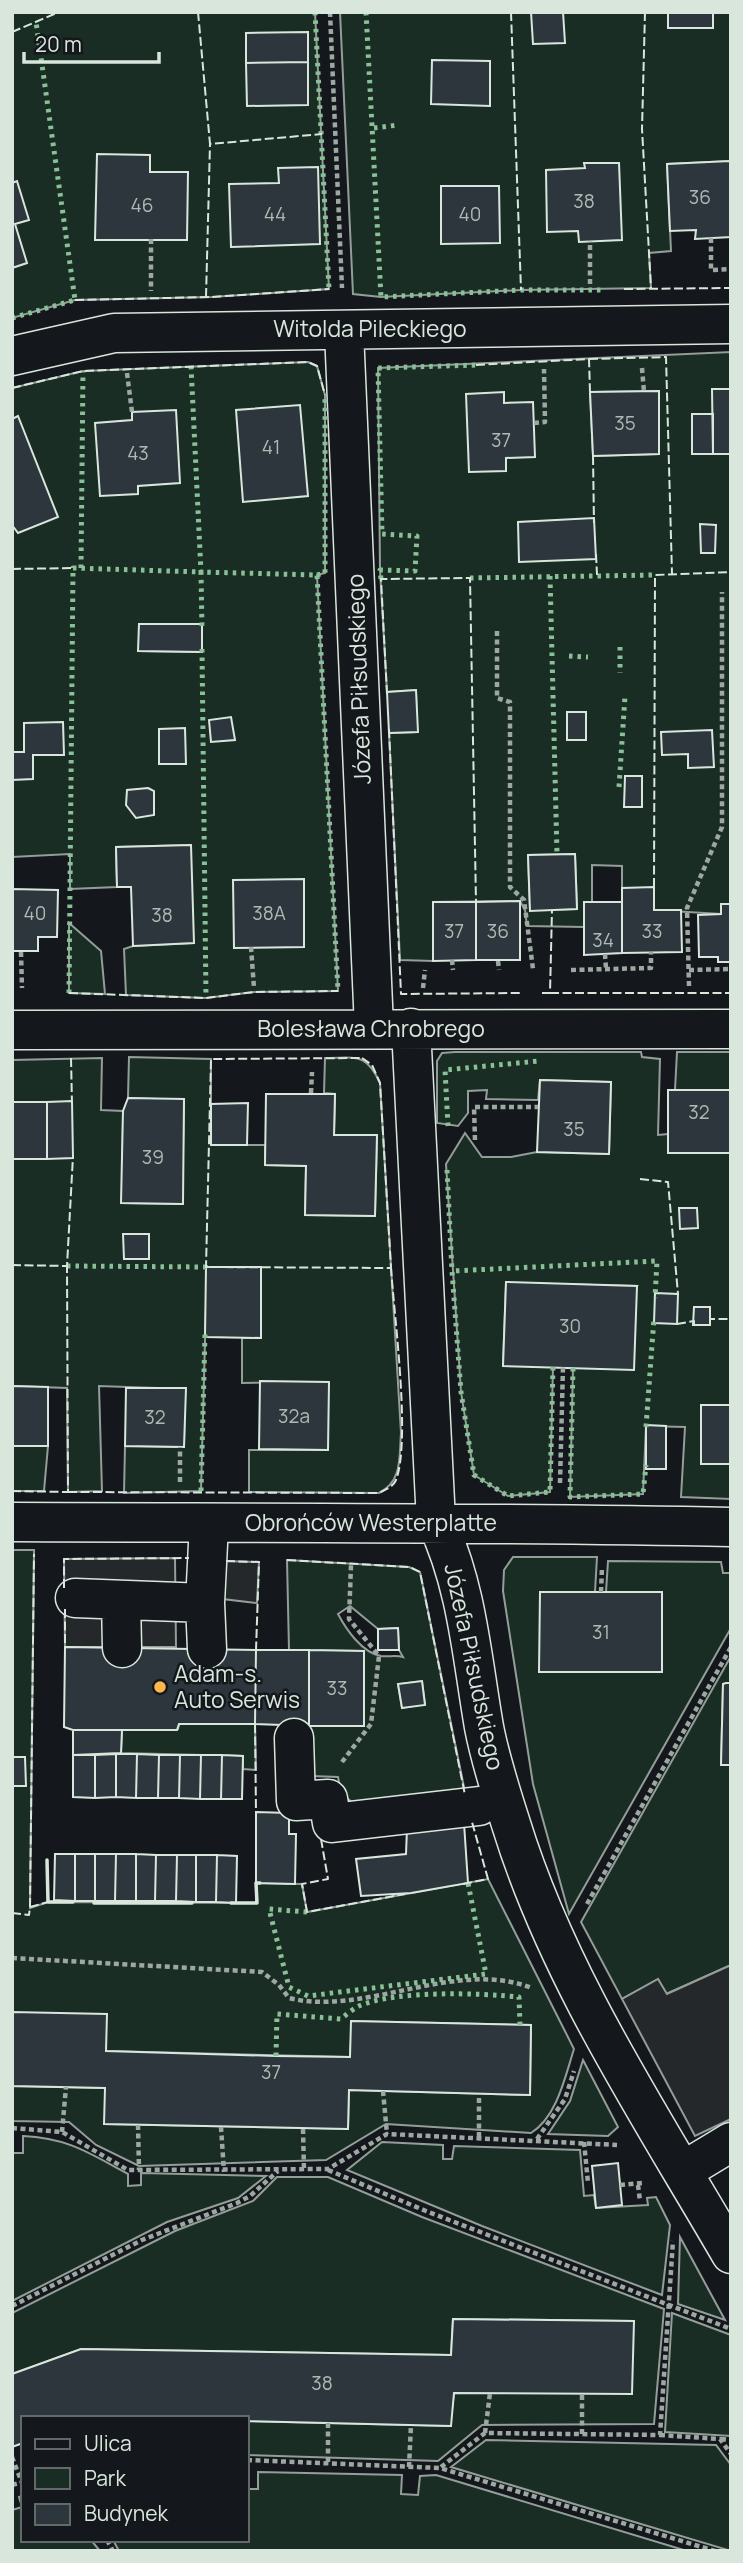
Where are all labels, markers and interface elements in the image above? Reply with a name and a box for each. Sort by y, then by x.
scale bar [24,21,159,65]
text: 20 m [35,30,82,58]
house number: 36 [689,184,711,210]
house number: 38 [573,188,595,214]
house number: 46 [131,192,154,218]
house number: 44 [264,201,286,227]
house number: 40 [459,201,481,227]
street label: Witolda Pileckiego [273,312,467,344]
house number: 35 [614,410,636,436]
house number: 37 [491,427,511,453]
house number: 41 [262,434,280,460]
house number: 43 [127,440,149,466]
street label: Józefa Piłsudskiego [338,573,378,785]
house number: 40 [24,900,46,926]
house number: 38A [252,900,286,926]
house number: 38 [151,902,173,928]
house number: 37 [444,918,464,944]
house number: 36 [487,918,509,944]
house number: 33 [641,918,663,944]
house number: 34 [592,927,614,953]
street label: Bolesława Chrobrego [257,1012,485,1044]
house number: 32 [688,1099,710,1125]
house number: 35 [563,1116,585,1142]
house number: 39 [142,1144,164,1170]
house number: 30 [559,1313,581,1339]
house number: 32a [278,1403,310,1429]
house number: 32 [144,1404,166,1430]
street label: Obrońców Westerplatte [245,1506,497,1538]
street label: Józefa Piłsudskiego [437,1561,513,1773]
house number: 31 [592,1619,610,1645]
place label: Adam-s. Auto Serwis [174,1657,300,1715]
house number: 33 [326,1675,348,1701]
marker: Adam-s. Auto Serwis [152,1679,168,1695]
house number: 37 [261,2059,281,2085]
house number: 38 [311,2370,333,2396]
legend [21,2416,248,2542]
text: Ulica [84,2429,132,2457]
text: Park [84,2464,126,2492]
text: Budynek [84,2499,169,2527]

